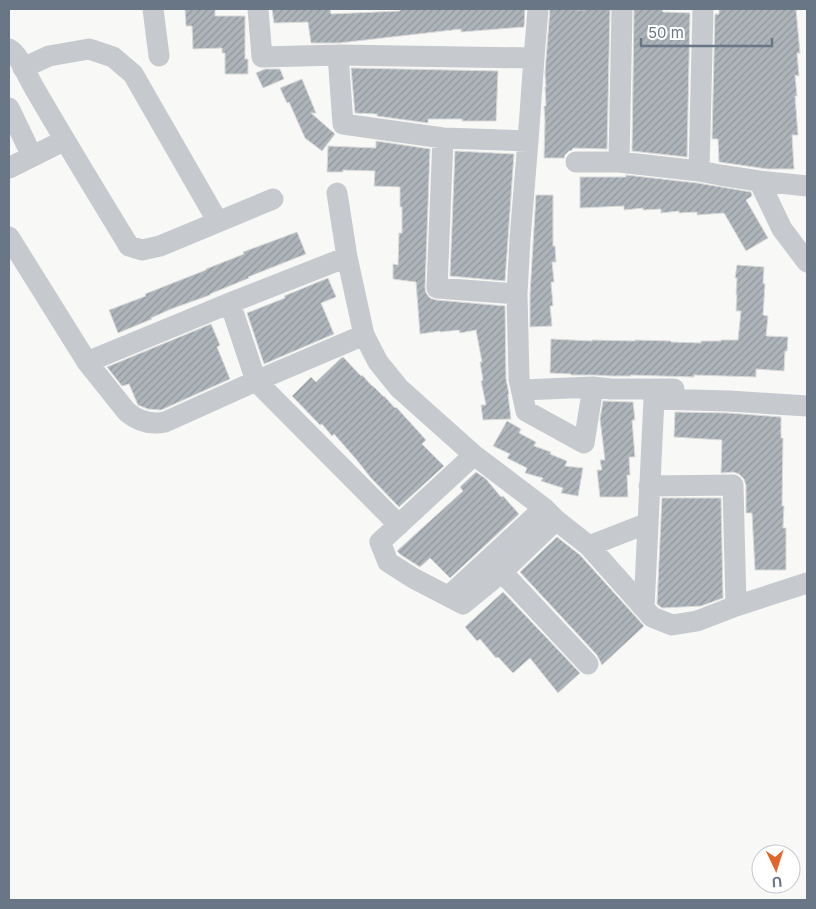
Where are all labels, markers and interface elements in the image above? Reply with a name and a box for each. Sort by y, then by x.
scale bar [641,15,772,47]
text: 50 m [648,23,684,42]
north arrow [751,844,801,894]
text: U [771,874,783,891]

